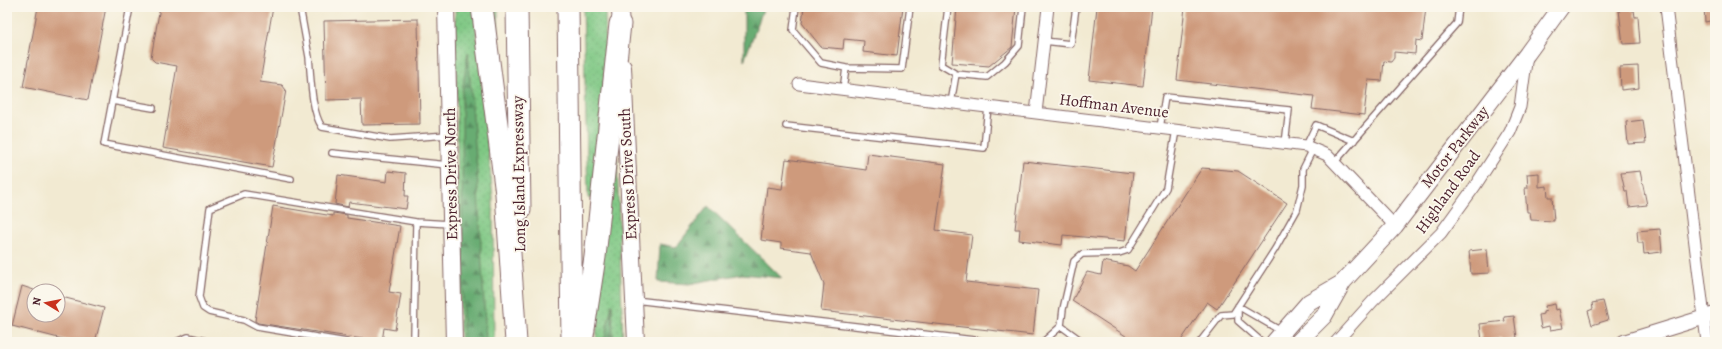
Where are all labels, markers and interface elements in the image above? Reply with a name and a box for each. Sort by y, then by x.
street label: Hoffman Avenue [1058,88,1170,124]
street label: Long Island Expressway [507,95,531,252]
street label: Motor Parkway [1416,101,1495,193]
street label: Express Drive North [439,107,463,241]
street label: Express Drive South [614,107,642,241]
street label: Highland Road [1410,145,1486,238]
north arrow [26,283,66,323]
text: N [29,296,45,307]

